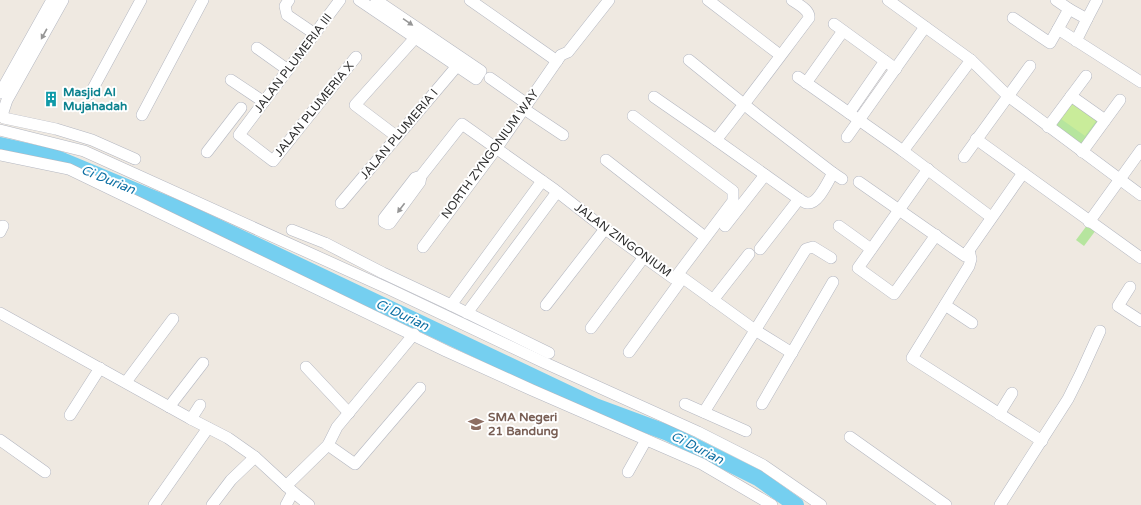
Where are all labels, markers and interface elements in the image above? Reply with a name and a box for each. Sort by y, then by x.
street label: JALAN PLUMERIA III [251,11,335,115]
one-way arrow [403,18,413,26]
one-way arrow [41,28,48,40]
street label: JALAN PLUMERIA X [271,59,357,159]
place label: Masjid Al Mujahadah [63,85,127,114]
street label: JALAN PLUMERIA I [357,86,441,182]
street label: NORTH ZYNGONIUM WAY [438,86,542,221]
building icon: Masjid Al Mujahadah [42,90,60,108]
water label: Ci Durian [79,162,138,198]
street label: JALAN ZINGONIUM [572,200,674,280]
one-way arrow [396,203,405,214]
water label: Ci Durian [373,296,432,335]
place label: SMA Negeri 21 Bandung [488,410,558,439]
school or university icon: SMA Negeri 21 Bandung [467,415,485,433]
water label: Ci Durian [668,428,727,468]

